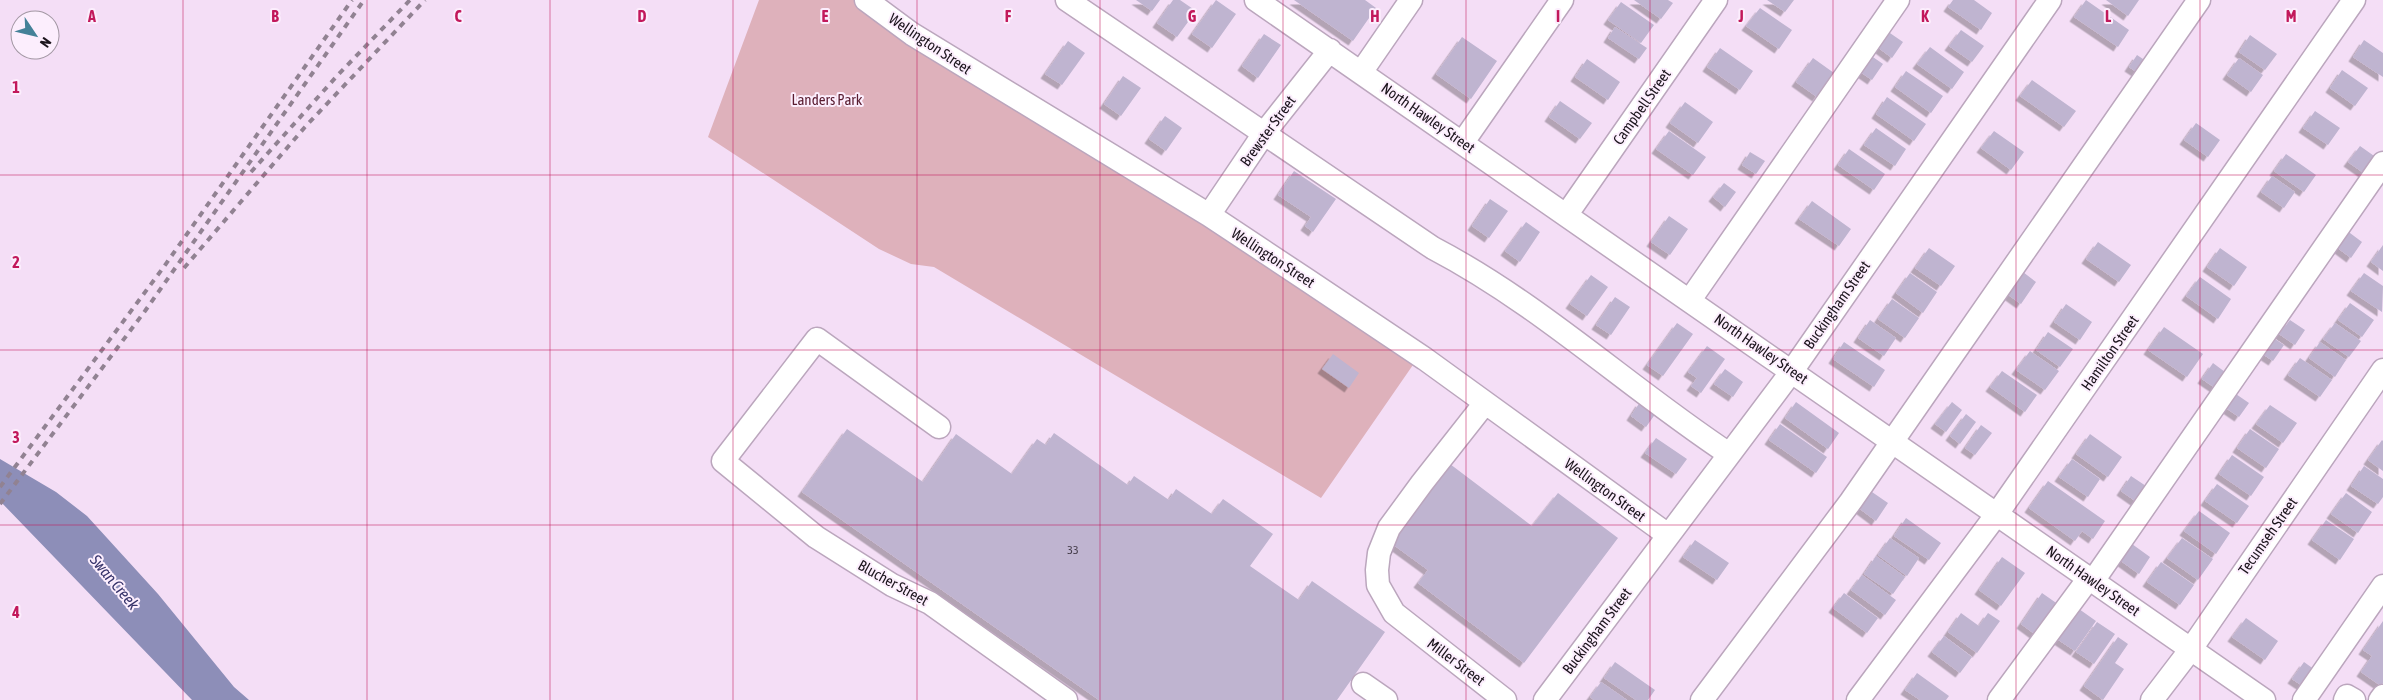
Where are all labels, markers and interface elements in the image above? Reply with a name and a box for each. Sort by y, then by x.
text: A [87,7,96,25]
text: B [271,7,279,25]
text: C [454,7,462,25]
text: D [638,7,647,25]
text: E [822,7,829,25]
text: F [1005,7,1012,25]
text: G [1188,7,1197,25]
text: H [1370,7,1380,25]
text: I [1556,7,1560,25]
text: J [1737,7,1744,25]
text: K [1921,7,1929,25]
text: L [2105,7,2112,25]
text: M [2286,7,2296,25]
north arrow [10,10,60,60]
street label: Wellington Street [886,10,975,77]
text: N [37,34,55,50]
street label: Campbell Street [1609,66,1674,148]
text: 1 [12,78,20,96]
street label: North Hawley Street [1378,79,1478,156]
park label: Landers Park [792,91,863,108]
street label: Brewster Street [1236,92,1299,169]
street label: Wellington Street [1228,224,1318,291]
text: 2 [12,253,20,271]
street label: Buckingham Street [1800,258,1873,352]
street label: North Hawley Street [1711,310,1811,387]
street label: Hamilton Street [2078,312,2142,393]
text: 3 [12,428,20,446]
street label: Wellington Street [1562,455,1649,525]
street label: Tecumseh Street [2235,494,2300,578]
street label: North Hawley Street [2043,542,2143,619]
house number: 33 [1067,543,1079,557]
water label: Swan Creek [86,550,144,614]
street label: Blucher Street [855,556,931,609]
street label: Buckingham Street [1559,584,1634,677]
text: 4 [11,603,20,621]
street label: Miller Street [1424,634,1488,689]

